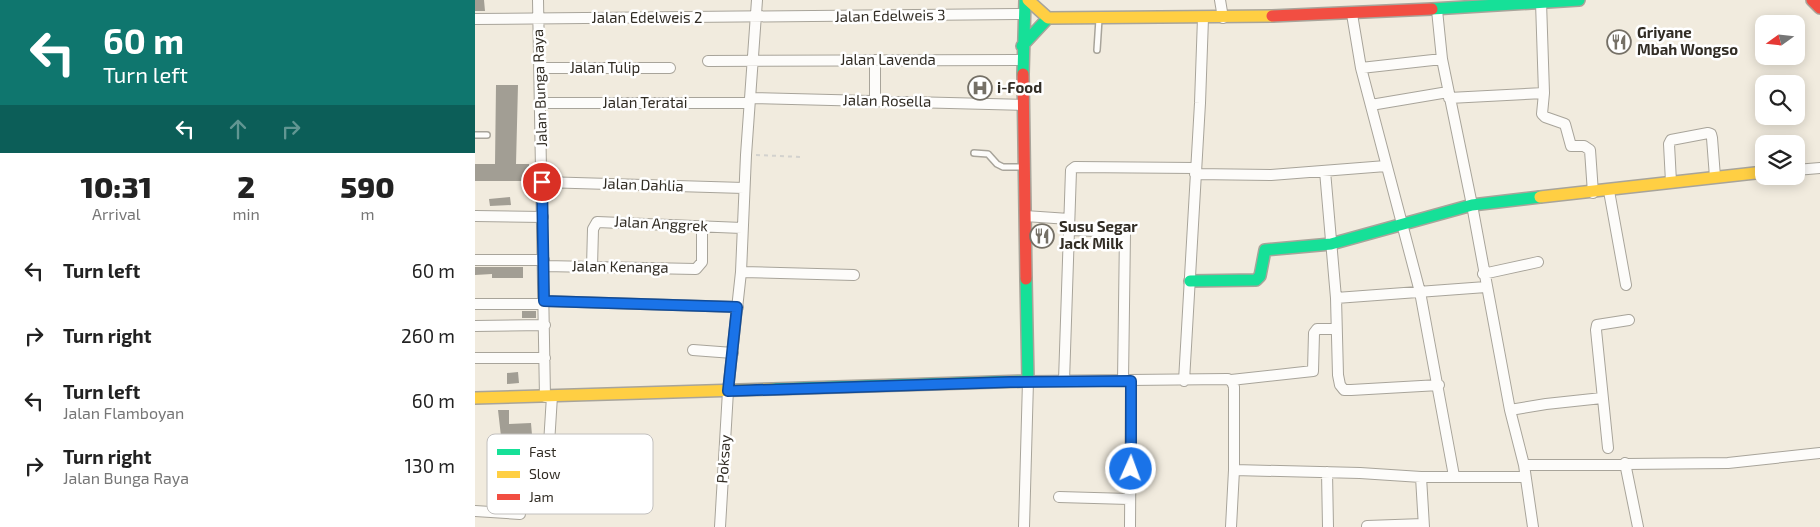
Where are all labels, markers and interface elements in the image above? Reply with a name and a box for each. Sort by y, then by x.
street label: Jalan Edelweis 3 [834,5,946,25]
street label: Jalan Edelweis 2 [592,8,702,26]
north arrow [1755,15,1805,65]
map controls [1755,15,1805,185]
text: 60 m [103,19,184,61]
icon: left [20,20,85,85]
place label: Griyane Mbah Wongso [1637,23,1738,58]
street label: Jalan Bunga Raya [528,29,550,147]
restaurant icon: Griyane Mbah Wongso [1606,29,1632,55]
street label: Jalan Lavenda [840,50,936,68]
street label: Jalan Tulip [570,58,640,76]
text: Turn left [103,61,188,87]
hospital icon: i-Food [967,75,993,101]
button: search [1755,75,1805,125]
place label: i-Food [997,78,1042,96]
street label: Jalan Rosella [843,90,931,110]
street label: Jalan Teratai [603,93,687,111]
icon: left [171,115,199,143]
icon: ahead [224,115,252,143]
icon: right [277,115,305,143]
button: layers [1755,135,1805,185]
pin [521,161,563,203]
text: 10:31 [80,168,152,204]
text: 2 [237,168,255,204]
text: 590 [340,168,395,204]
icon: arrive [528,168,556,196]
street label: Jalan Dahlia [602,174,684,194]
text: Arrival [92,204,141,223]
text: min [233,204,260,223]
text: m [360,204,374,223]
street label: Jalan Anggrek [614,212,709,234]
place label: Susu Segar Jack Milk [1059,217,1138,252]
restaurant icon: Susu Segar Jack Milk [1029,223,1055,249]
street label: Jalan Kenanga [571,256,669,276]
icon: left [20,257,48,285]
text: Turn left [63,259,140,282]
text: 60 m [412,259,455,282]
icon: right [20,322,48,350]
text: Turn right [63,324,151,347]
text: 260 m [401,324,455,347]
text: Turn left [63,380,140,403]
icon: left [20,387,48,415]
text: 60 m [412,389,455,412]
text: Jalan Flamboyan [63,403,184,422]
legend [487,434,653,514]
street label: Poksay [712,434,734,484]
position arrow [1104,442,1156,494]
text: Fast [529,443,556,460]
text: Turn right [63,445,151,468]
icon: right [20,452,48,480]
text: 130 m [405,454,455,477]
text: Slow [529,465,561,482]
text: Jalan Bunga Raya [63,468,189,487]
text: Jam [529,488,554,505]

